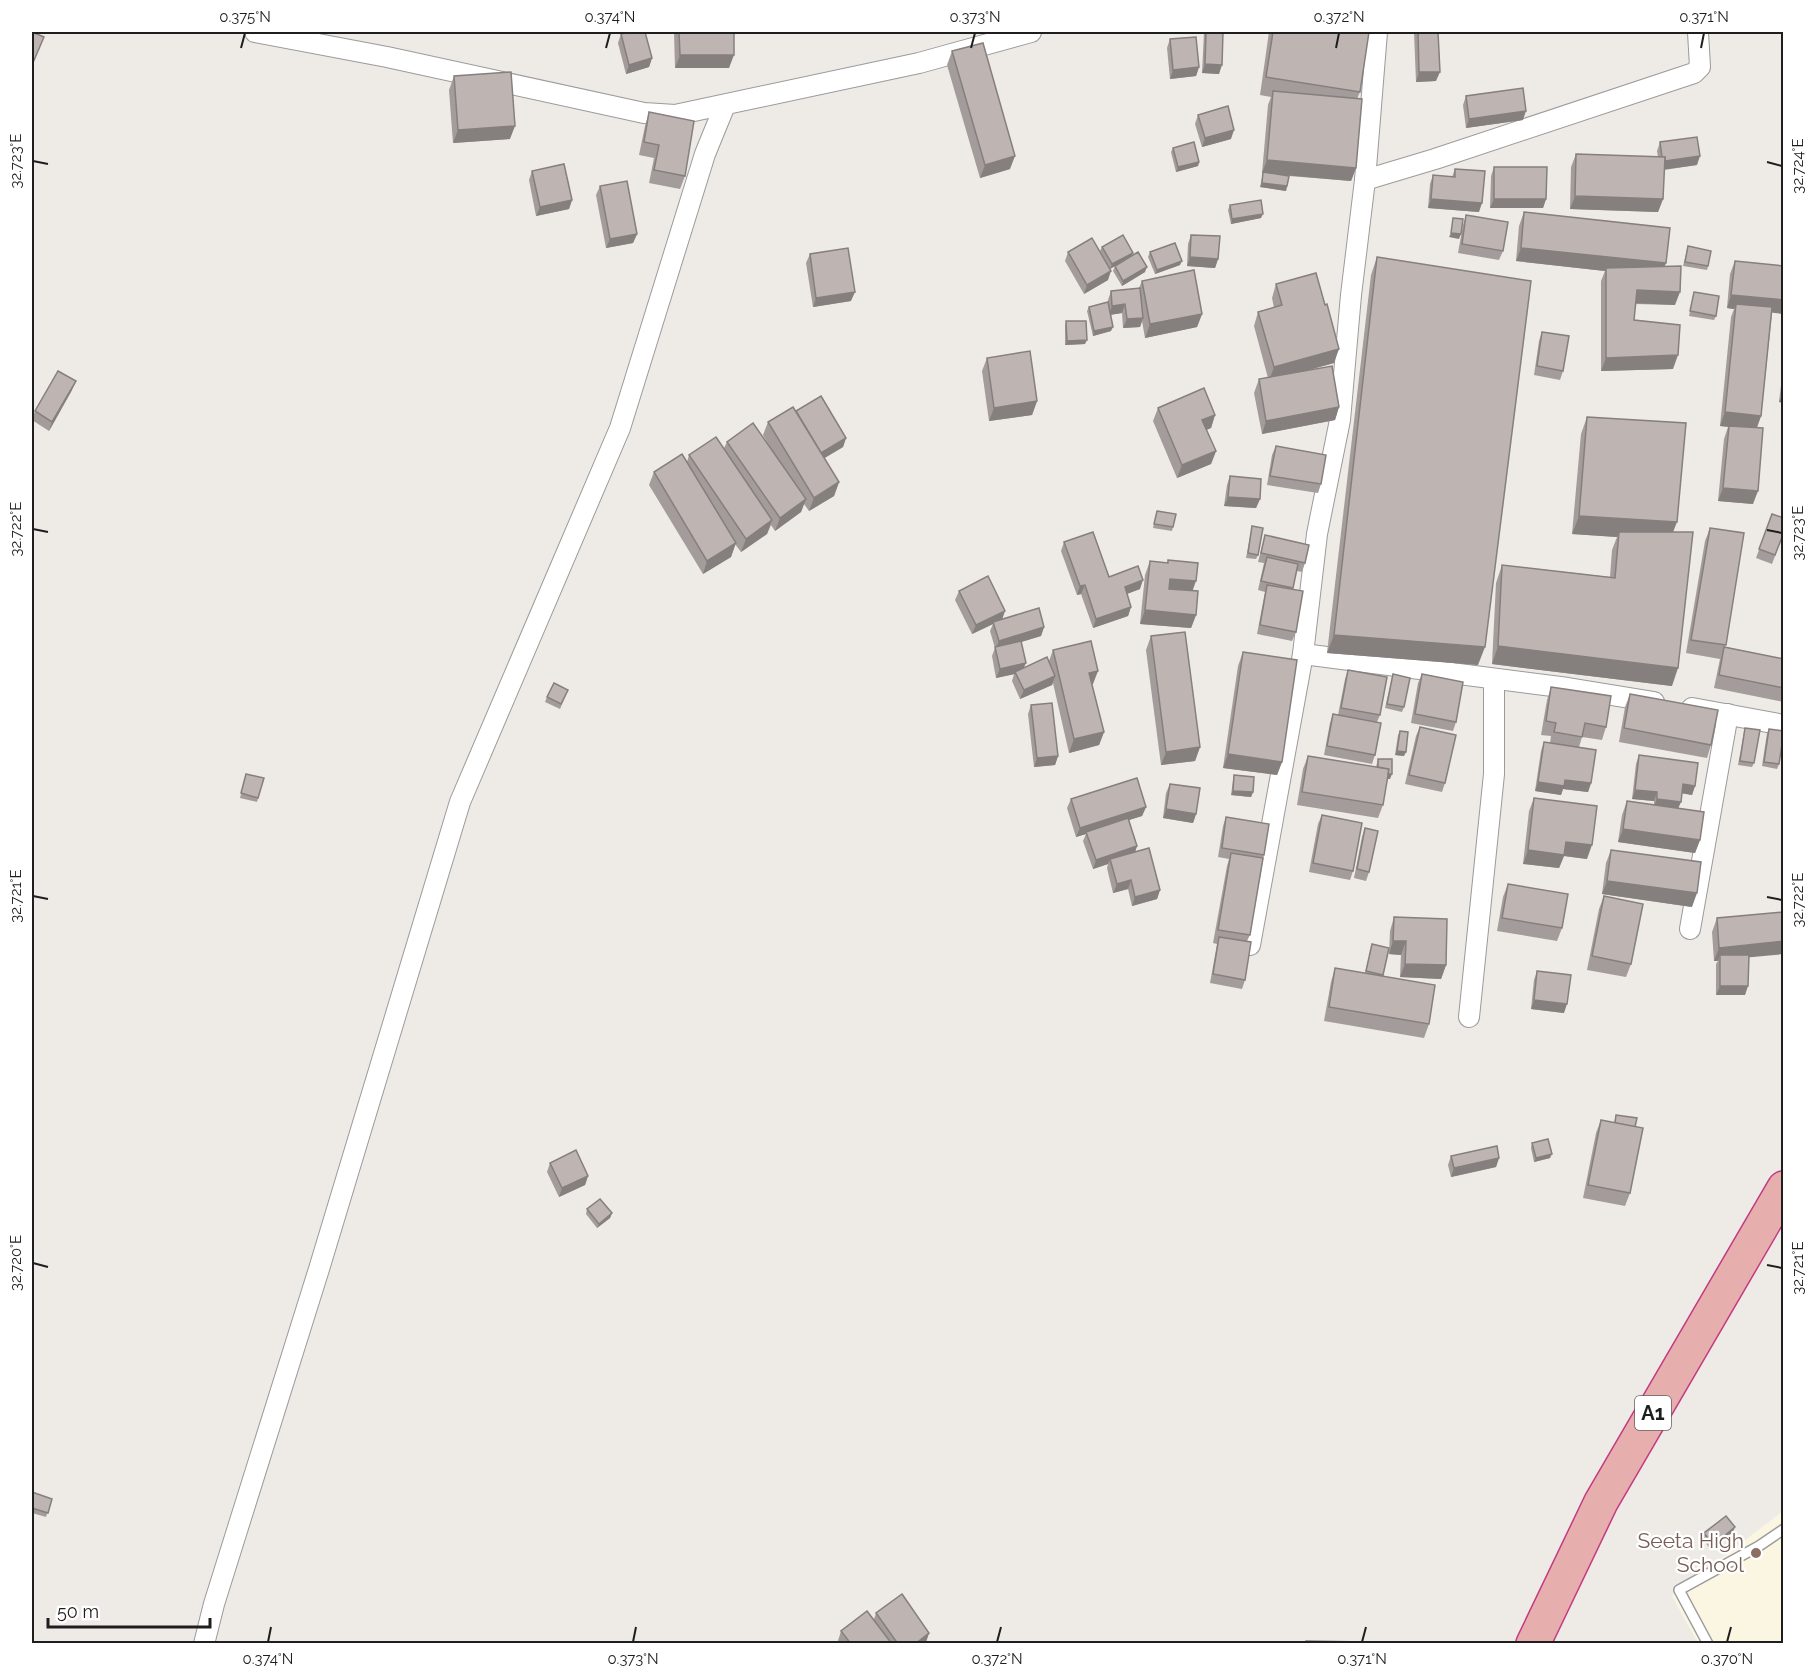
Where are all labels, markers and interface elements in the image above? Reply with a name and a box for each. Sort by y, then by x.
text: 0.375°N [219,8,271,26]
text: 0.374°N [585,8,635,26]
text: 0.373°N [949,8,1001,26]
text: 0.372°N [1313,8,1365,26]
text: 0.371°N [1679,8,1729,26]
text: 32.723°E [7,134,25,188]
text: 32.724°E [1789,138,1807,194]
text: 32.722°E [7,502,25,556]
text: 32.723°E [1789,506,1807,560]
text: 32.721°E [7,869,25,923]
text: 32.722°E [1789,873,1807,927]
text: 32.720°E [7,1235,25,1291]
text: 32.721°E [1789,1241,1807,1295]
road number: A1 [1635,1396,1671,1430]
place label: Seeta High School [1638,1528,1744,1577]
marker: Seeta High School [1749,1546,1763,1560]
scale bar [48,1591,210,1629]
text: 50 m [57,1601,99,1622]
text: 0.374°N [243,1650,293,1668]
text: 0.373°N [607,1650,659,1668]
text: 0.372°N [971,1650,1023,1668]
text: 0.371°N [1337,1650,1387,1668]
text: 0.370°N [1701,1650,1753,1668]

